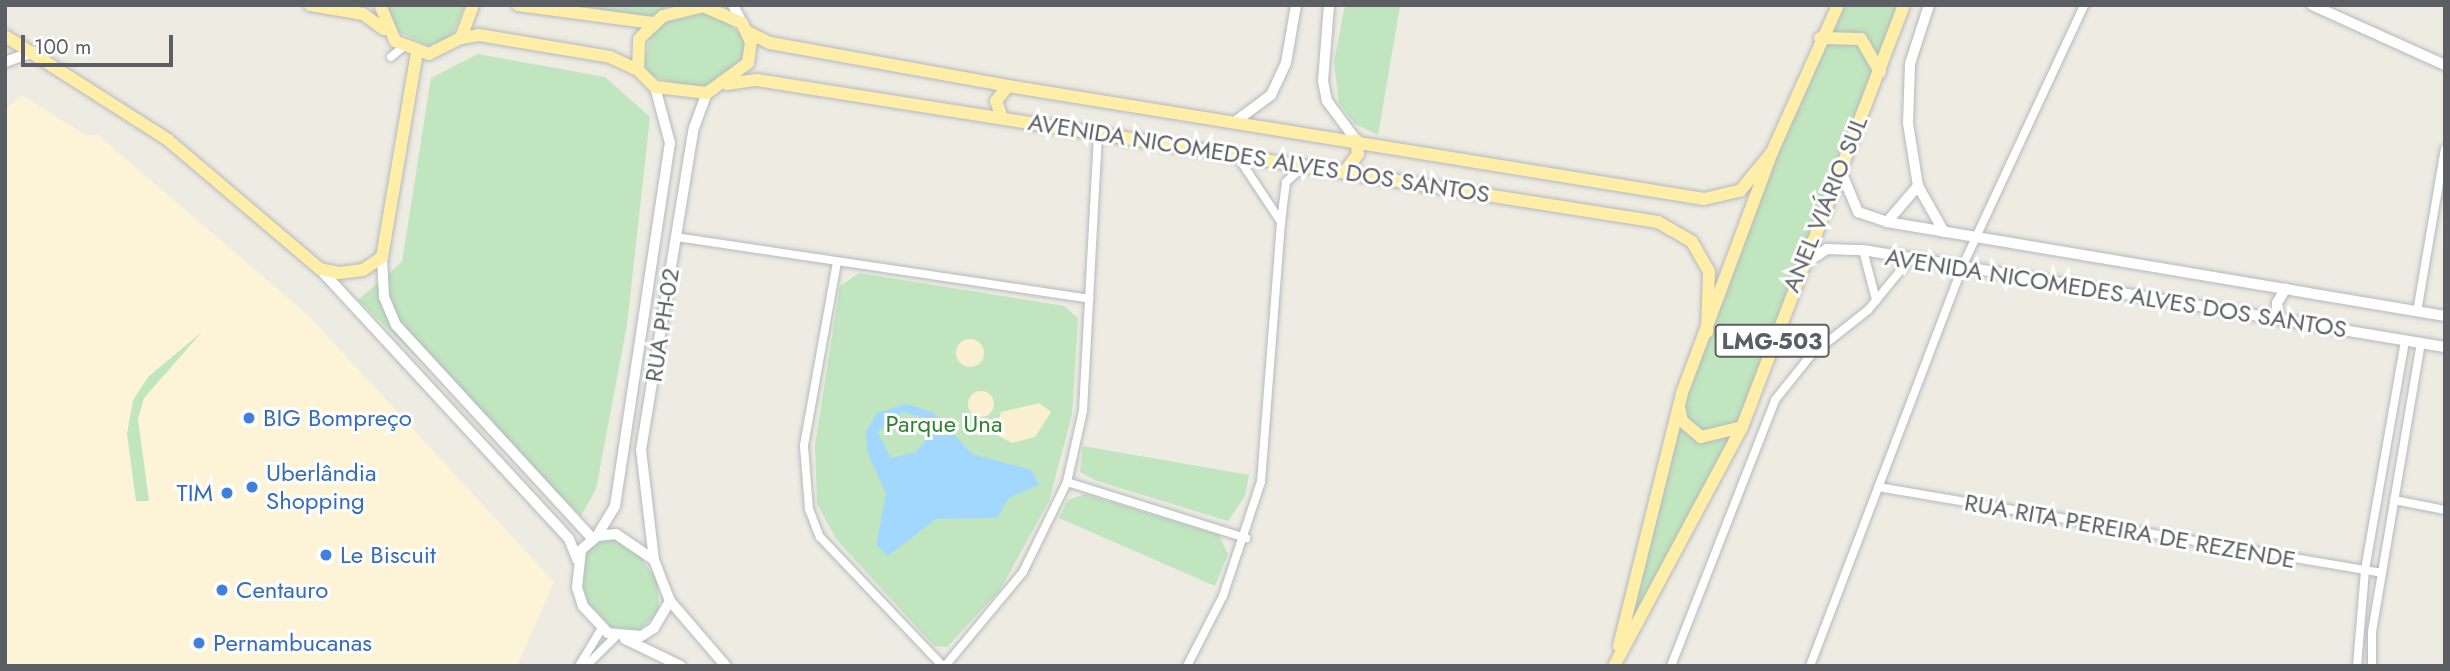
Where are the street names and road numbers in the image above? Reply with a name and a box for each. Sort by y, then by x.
street label: AVENIDA NICOMEDES ALVES DOS SANTOS [1026,107,1492,209]
street label: ANEL VIÁRIO SUL [1776,112,1874,296]
street label: AVENIDA NICOMEDES ALVES DOS SANTOS [1883,242,2349,344]
street label: RUA PH-02 [639,266,685,384]
road number: LMG-503 [1714,322,1830,360]
street label: RUA RITA PEREIRA DE REZENDE [1962,488,2298,574]

